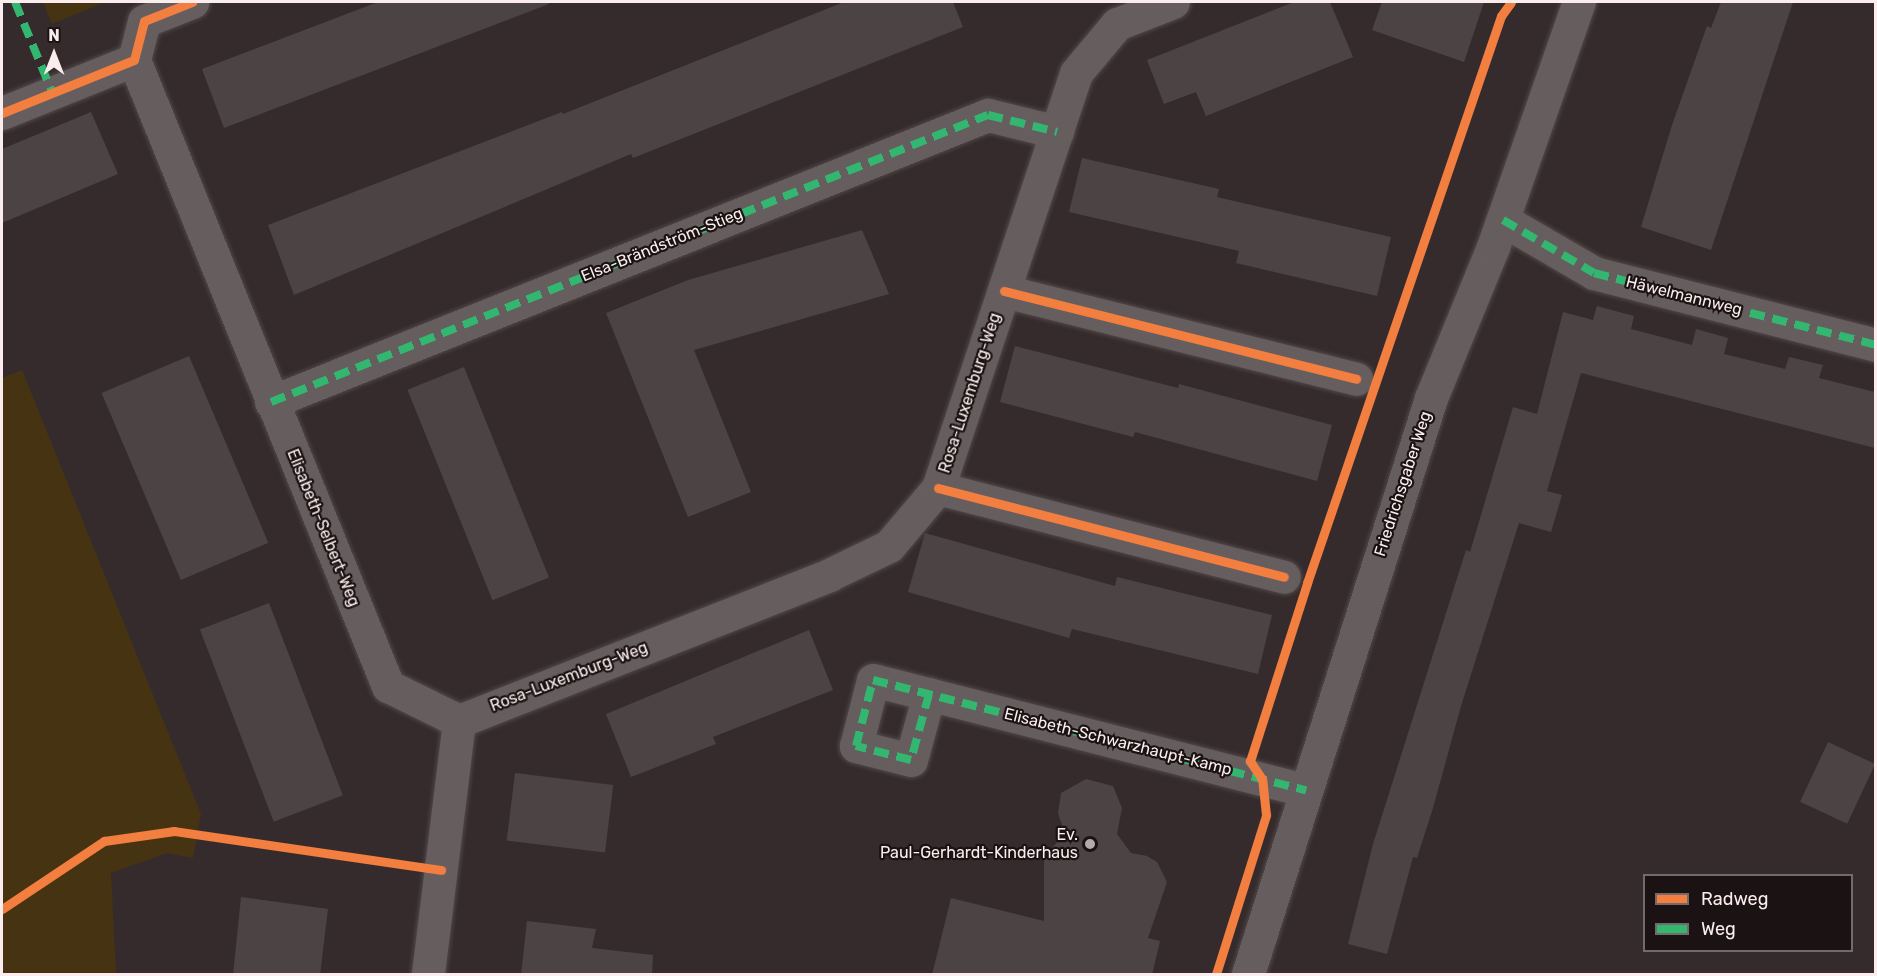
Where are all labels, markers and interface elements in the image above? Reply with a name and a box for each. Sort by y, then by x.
north arrow [24,24,84,84]
text: N [48,26,60,45]
street label: Elsa-Brändström-Stieg [578,204,746,286]
street label: Häwelmannweg [1624,272,1744,320]
street label: Rosa-Luxemburg-Weg [935,311,1005,475]
street label: Friedrichsgaber Weg [1370,409,1436,559]
street label: Elisabeth-Selbert-Weg [283,446,363,610]
street label: Rosa-Luxemburg-Weg [488,638,650,716]
street label: Elisabeth-Schwarzhaupt-Kamp [1002,704,1234,780]
place label: Ev. Paul-Gerhardt-Kinderhaus [880,825,1078,863]
marker: Ev. Paul-Gerhardt-Kinderhaus [1083,837,1097,851]
legend [1643,874,1853,952]
text: Radweg [1701,888,1768,910]
text: Weg [1701,918,1736,940]

